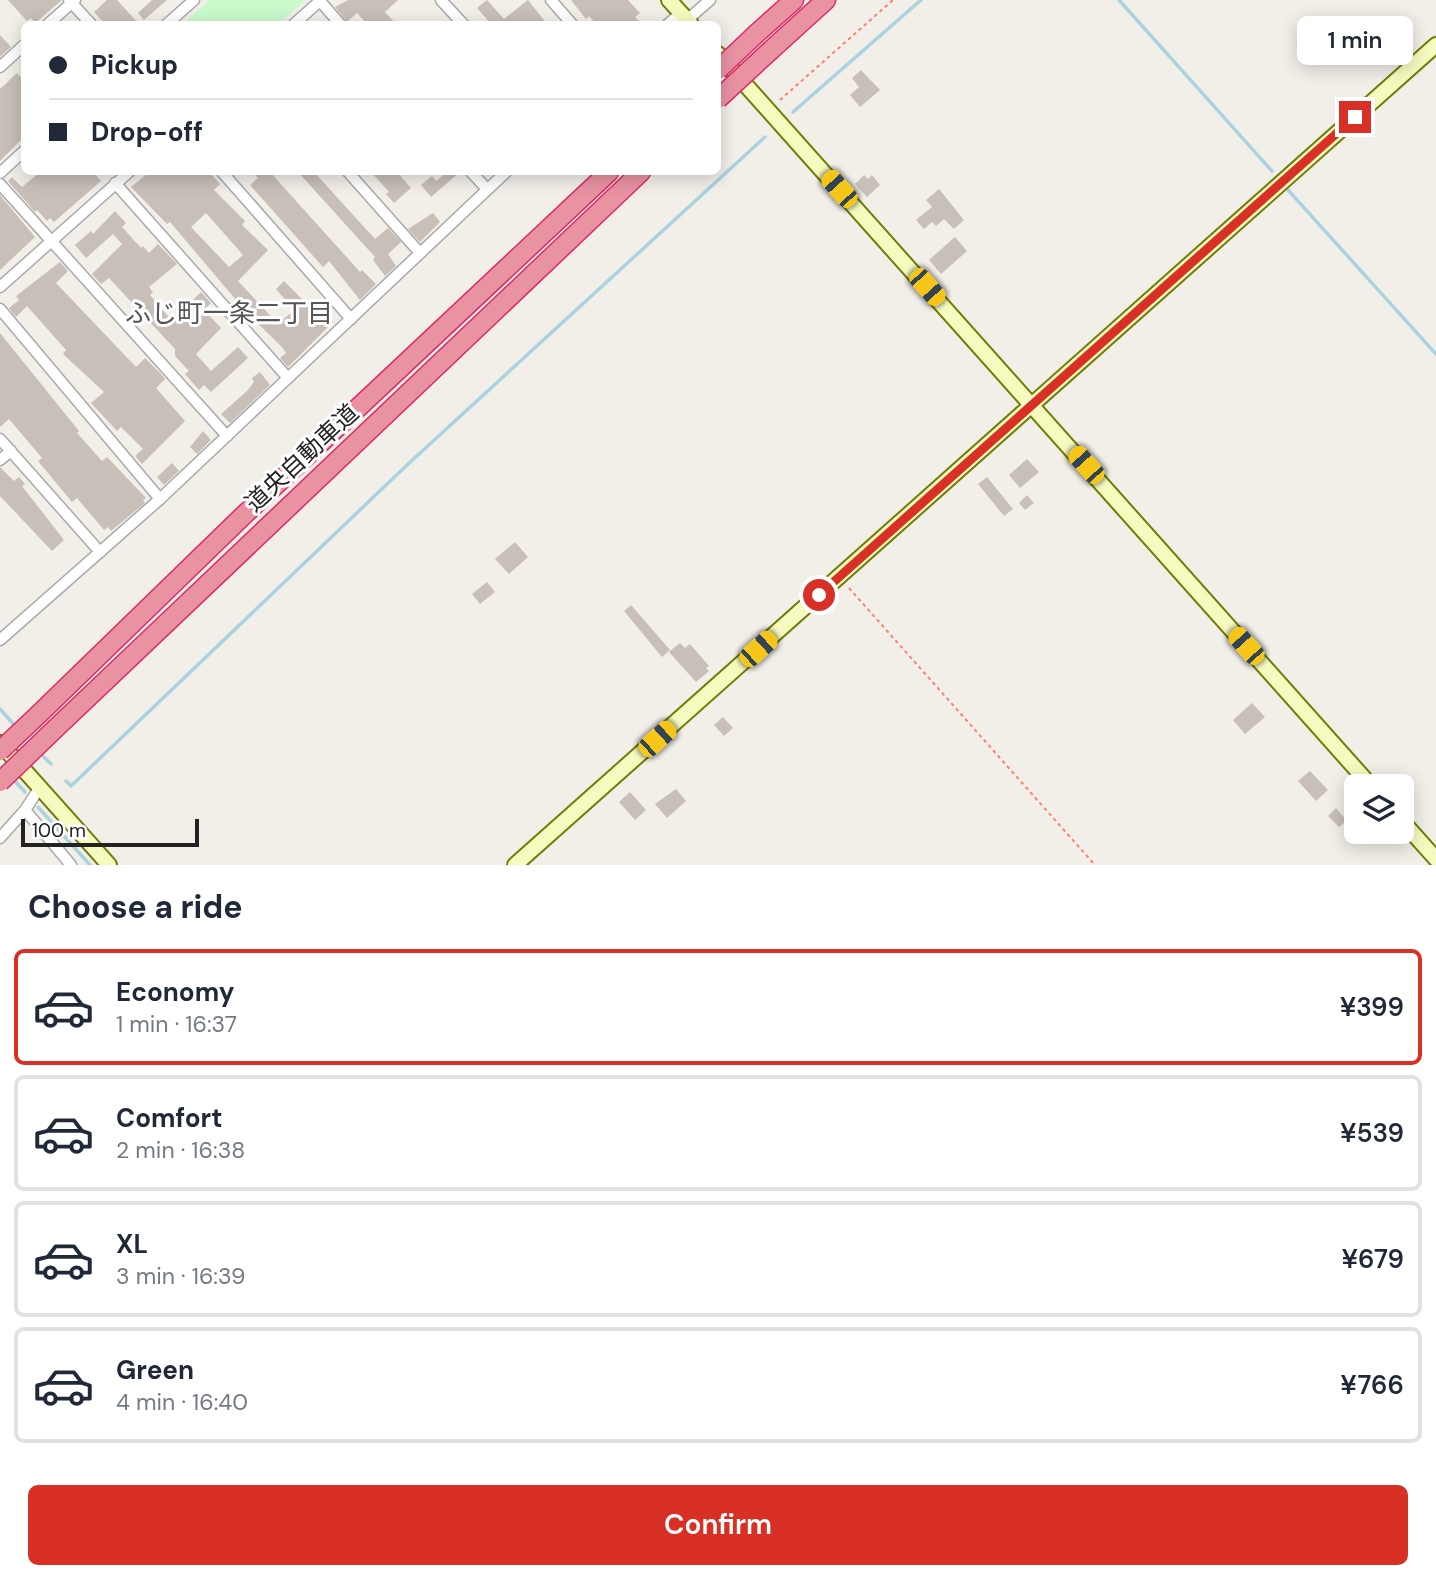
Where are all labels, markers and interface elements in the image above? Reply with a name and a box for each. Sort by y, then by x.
callout: 1 min [1297,16,1413,64]
text: 1 min [1328,25,1382,55]
text: Pickup [91,48,178,82]
route end [1339,101,1371,133]
text: Drop-off [91,115,203,149]
car [818,166,861,212]
car [906,264,949,310]
district label: ふじ町一条二丁目 [125,296,333,330]
street label: 道央自動車道 [238,397,365,518]
car [1065,442,1108,488]
route start [803,579,835,611]
car [1225,623,1268,669]
car [736,627,781,671]
car [635,717,680,761]
map controls [1344,774,1414,844]
button: layers [1344,774,1414,844]
scale bar [21,816,200,848]
text: 100 m [32,818,86,843]
text: Choose a ride [28,886,243,928]
text: Economy [116,975,234,1009]
icon: car [32,976,95,1039]
text: ¥399 [1340,990,1404,1024]
text: 1 min · 16:37 [116,1009,237,1039]
text: Comfort [116,1101,222,1135]
icon: car [32,1102,95,1165]
text: ¥539 [1340,1116,1404,1150]
text: 2 min · 16:38 [116,1135,245,1165]
text: XL [116,1227,148,1261]
icon: car [32,1228,95,1291]
text: ¥679 [1341,1242,1404,1276]
text: 3 min · 16:39 [116,1261,245,1291]
text: Green [116,1353,194,1387]
icon: car [32,1354,95,1417]
text: ¥766 [1340,1368,1404,1402]
text: 4 min · 16:40 [116,1387,248,1417]
button: Confirm [28,1485,1408,1565]

